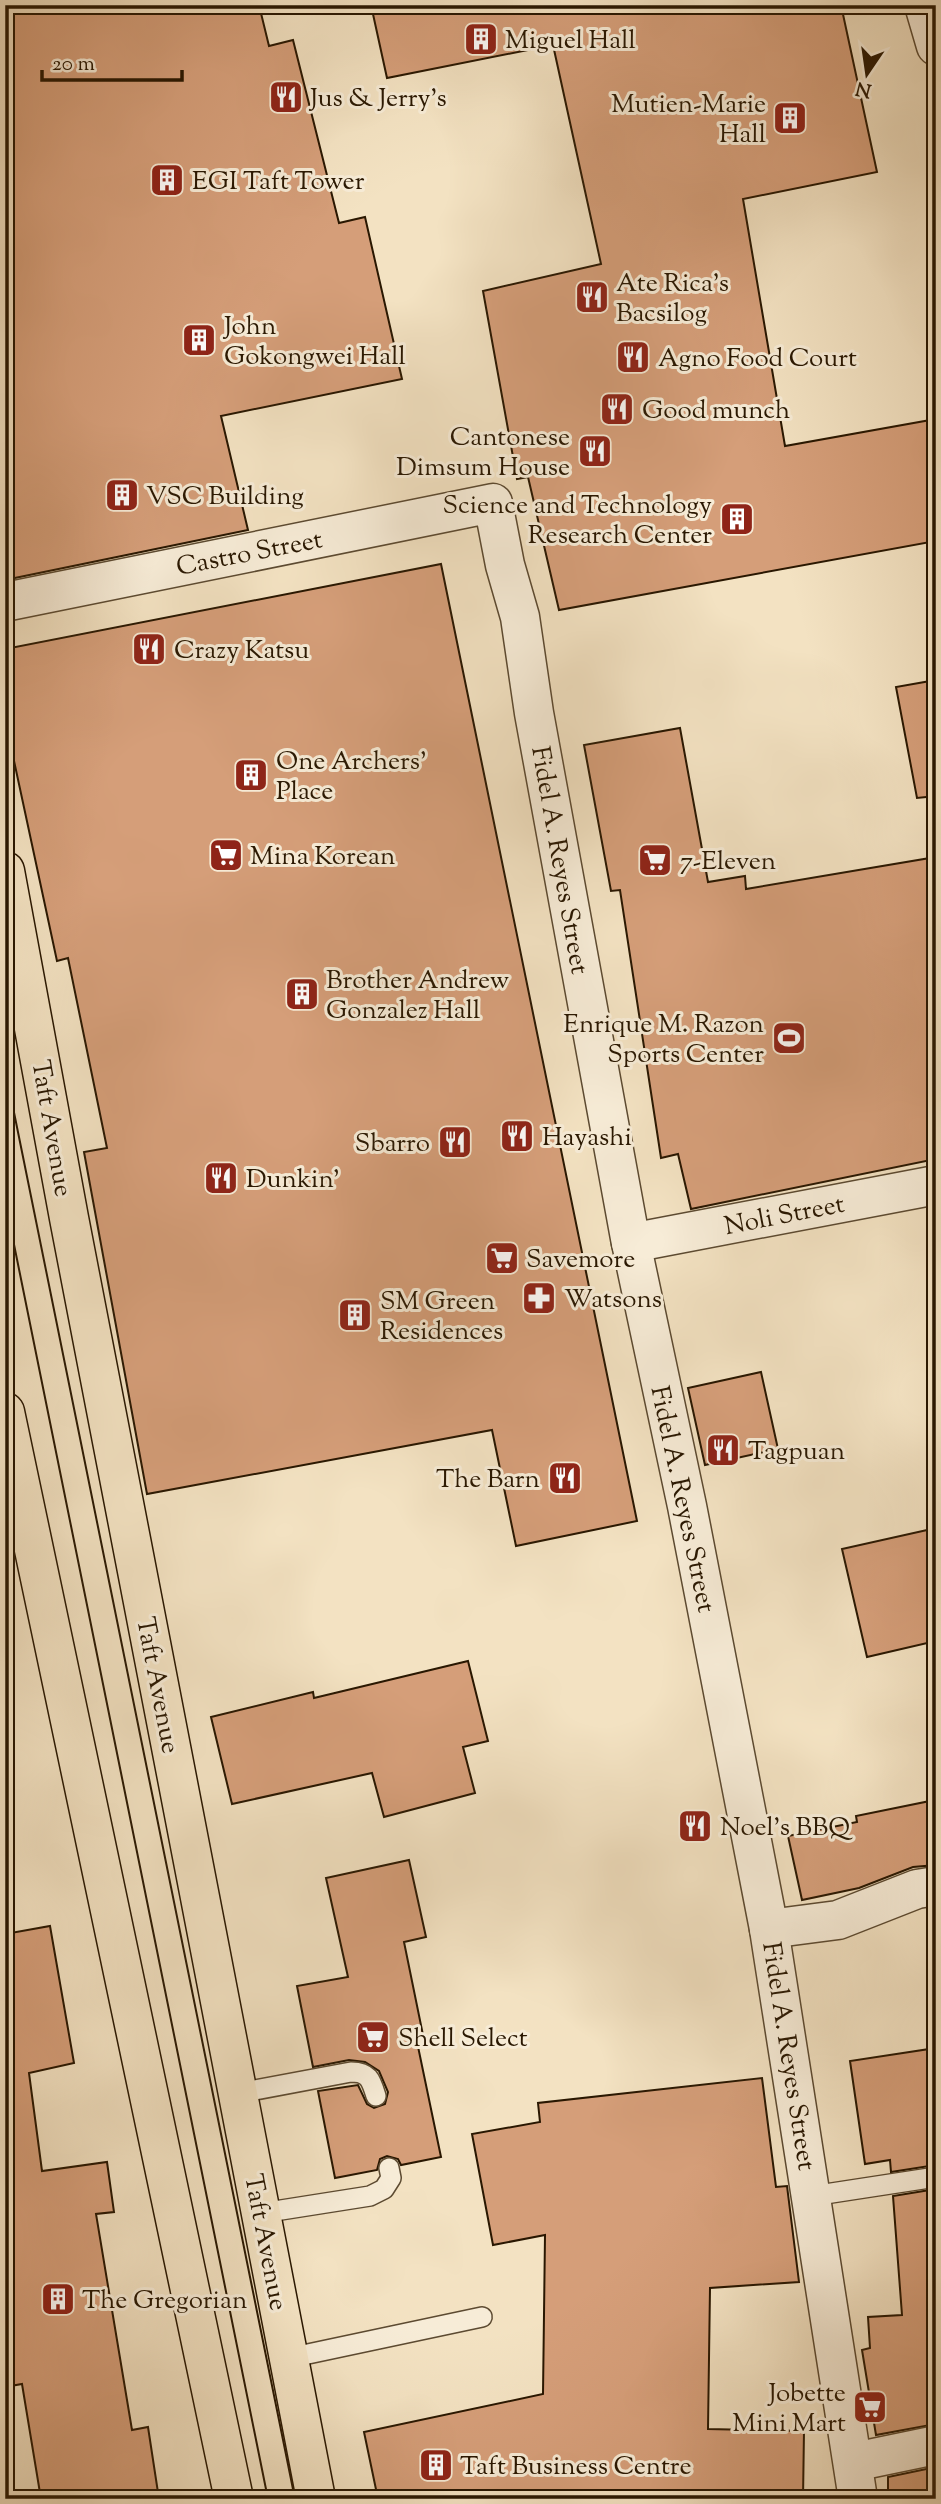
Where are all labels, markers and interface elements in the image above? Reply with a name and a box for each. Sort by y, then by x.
building icon: Miguel Hall [462,20,500,58]
place label: Miguel Hall [505,23,636,60]
scale bar [42,38,182,82]
north arrow [832,38,902,108]
text: 20 m [52,50,95,80]
text: N [853,73,874,103]
restaurant icon: Jus & Jerry's [267,78,305,116]
place label: Jus & Jerry's [308,81,447,118]
place label: Mutien-Marie Hall [611,87,766,154]
building icon: Mutien-Marie Hall [771,99,809,137]
building icon: EGI Taft Tower [148,161,186,199]
place label: EGI Taft Tower [192,164,365,201]
place label: Ate Rica's Bacsilog [616,266,729,333]
restaurant icon: Ate Rica's Bacsilog [573,278,611,316]
place label: John Gokongwei Hall [222,309,406,376]
building icon: John Gokongwei Hall [180,321,218,359]
restaurant icon: Agno Food Court [614,338,652,376]
place label: Agno Food Court [658,341,857,378]
restaurant icon: Good munch [598,390,636,428]
place label: Good munch [642,393,790,430]
place label: Cantonese Dimsum House [396,420,570,487]
restaurant icon: Cantonese Dimsum House [576,432,614,470]
building icon: VSC Building [103,476,141,514]
place label: VSC Building [146,479,304,516]
place label: Science and Technology Research Center [443,488,712,555]
building icon: Science and Technology Research Center [718,500,756,538]
street label: Castro Street [173,522,326,587]
restaurant icon: Crazy Katsu [130,630,168,668]
place label: Crazy Katsu [174,633,309,670]
place label: One Archers' Place [276,744,427,811]
street label: Fidel A. Reyes Street [520,744,597,977]
building icon: One Archers' Place [232,756,270,794]
supermarket icon: Mina Korean [207,836,245,874]
place label: Mina Korean [250,839,395,876]
supermarket icon: 7-Eleven [636,841,674,879]
place label: 7-Eleven [680,844,776,881]
place label: Brother Andrew Gonzalez Hall [326,963,509,1030]
building icon: Brother Andrew Gonzalez Hall [283,975,321,1013]
place label: Enrique M. Razon Sports Center [563,1007,764,1074]
sports icon: Enrique M. Razon Sports Center [770,1019,808,1057]
street label: Taft Avenue [20,1057,81,1200]
restaurant icon: Hayashi [498,1117,536,1155]
place label: Hayashi [542,1120,632,1157]
restaurant icon: Sbarro [436,1123,474,1161]
place label: Sbarro [355,1126,430,1163]
restaurant icon: Dunkin' [202,1159,240,1197]
place label: Dunkin' [246,1162,340,1199]
street label: Noli Street [721,1187,848,1246]
supermarket icon: Savemore [483,1239,521,1277]
place label: Savemore [526,1242,635,1279]
pharmacy icon: Watsons [520,1279,558,1317]
place label: Watsons [564,1282,662,1319]
place label: SM Green Residences [380,1284,503,1351]
building icon: SM Green Residences [336,1296,374,1334]
street label: Fidel A. Reyes Street [639,1383,724,1616]
restaurant icon: Tagpuan [704,1431,742,1469]
place label: Tagpuan [748,1434,845,1471]
restaurant icon: The Barn [546,1459,584,1497]
place label: The Barn [436,1462,540,1499]
street label: Taft Avenue [125,1614,188,1757]
restaurant icon: Noel's BBQ [676,1807,714,1845]
place label: Noel's BBQ [720,1810,853,1847]
street label: Fidel A. Reyes Street [751,1940,824,2173]
supermarket icon: Shell Select [354,2018,392,2056]
place label: Shell Select [398,2021,528,2058]
street label: Taft Avenue [233,2171,296,2314]
building icon: The Gregorian [39,2280,77,2318]
place label: The Gregorian [82,2283,247,2320]
place label: Jobette Mini Mart [732,2376,846,2443]
supermarket icon: Jobette Mini Mart [851,2388,889,2426]
building icon: Taft Business Centre [417,2446,455,2484]
place label: Taft Business Centre [460,2449,692,2486]

